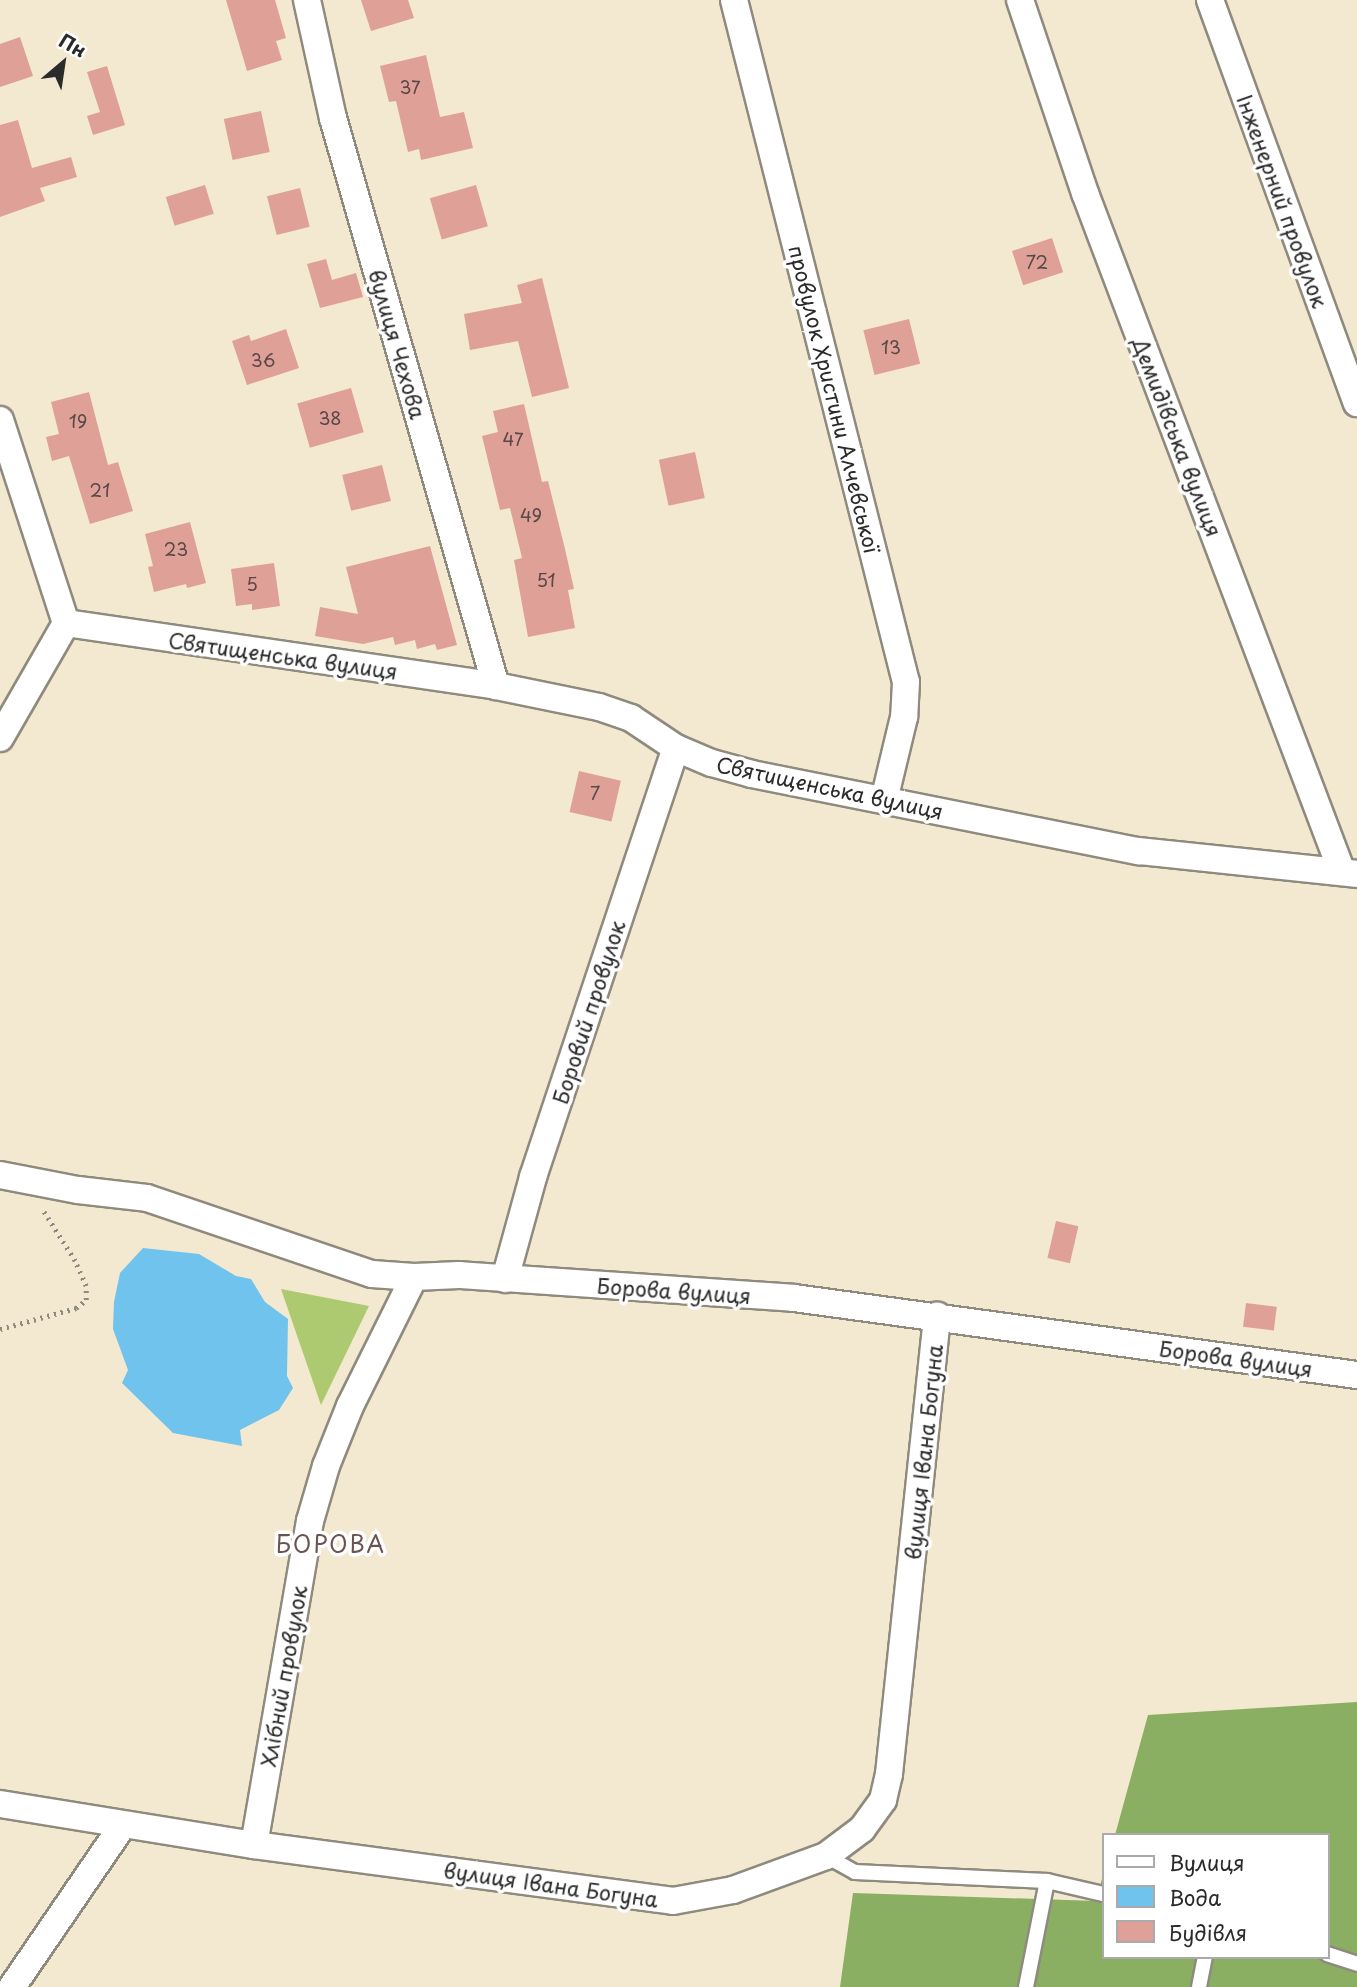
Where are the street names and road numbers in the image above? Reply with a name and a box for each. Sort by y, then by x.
street label: Інженерний провулок [1233,91,1333,311]
street label: провулок Христини Алчевської [784,241,886,557]
street label: вулиця Чехова [365,266,431,422]
street label: Демидівська вулиця [1128,334,1228,540]
street label: Святищенська вулиця [166,626,400,684]
street label: Святищенська вулиця [714,751,946,823]
street label: Боровий провулок [547,918,629,1106]
street label: Борова вулиця [596,1272,752,1308]
street label: Борова вулиця [1157,1335,1315,1381]
street label: вулиця Івана Богуна [899,1343,947,1561]
street label: Хлібний провулок [255,1584,311,1768]
street label: вулиця Івана Богуна [442,1856,660,1912]

